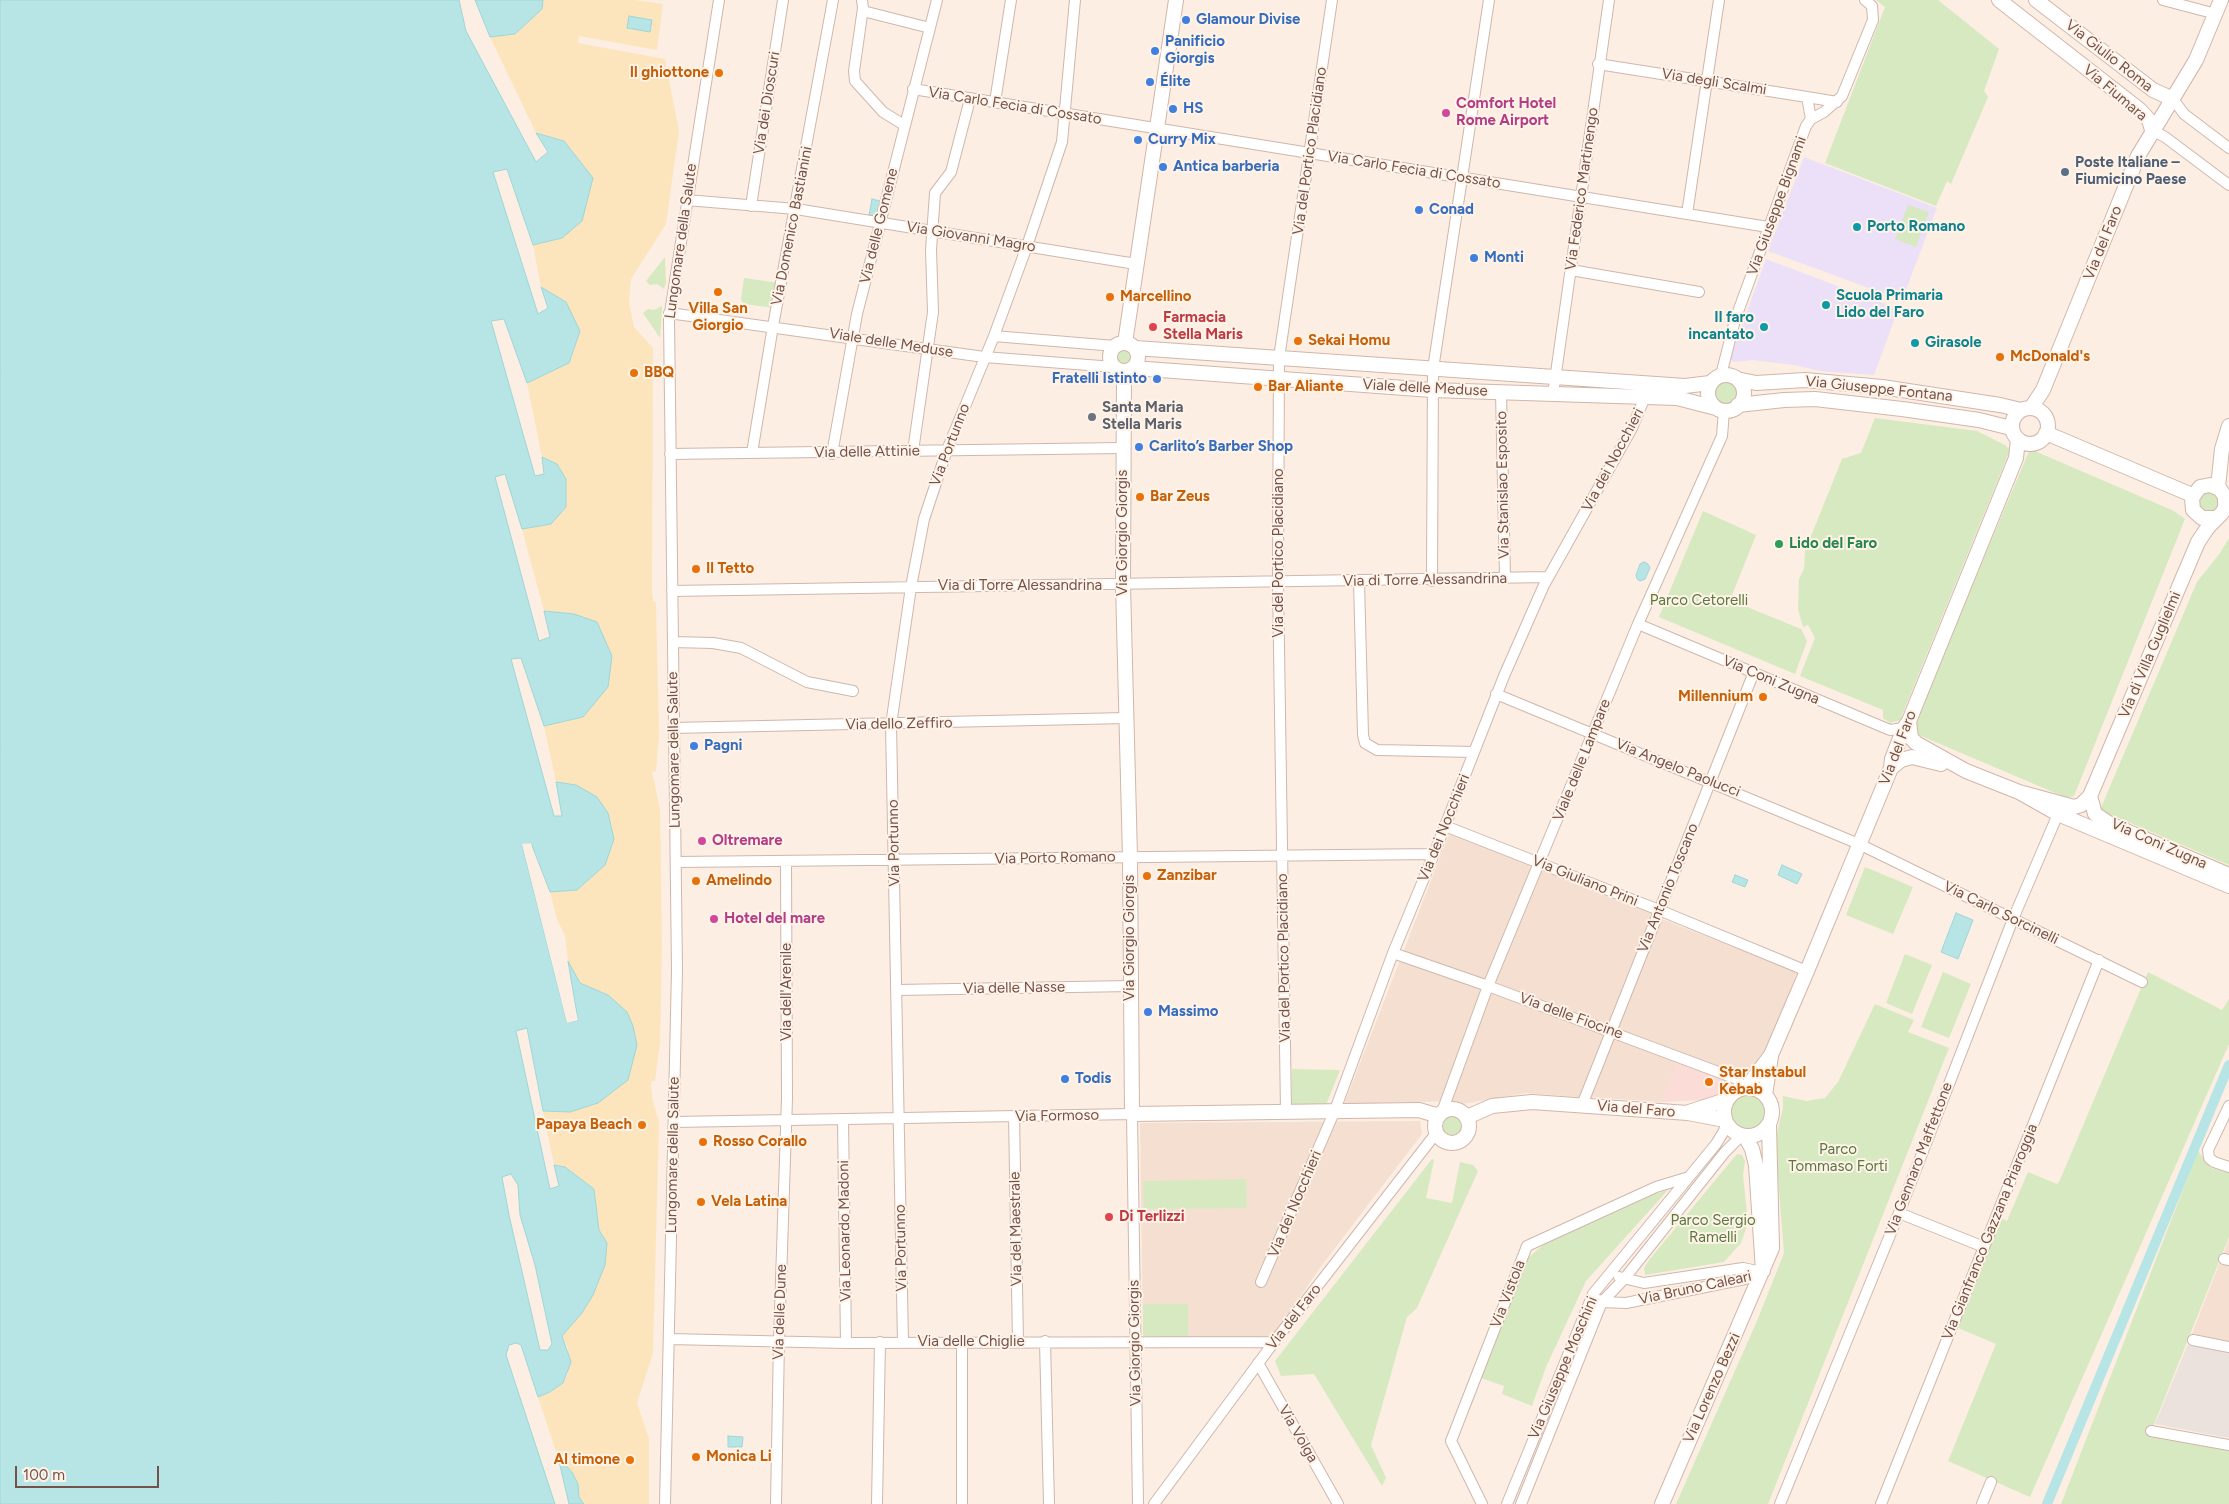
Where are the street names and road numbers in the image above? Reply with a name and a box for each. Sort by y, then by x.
street label: Via Giulio Roma [2062,16,2156,96]
street label: Via dei Dioscuri [750,50,784,156]
street label: Via Fiumara [2079,61,2151,125]
street label: Via degli Scalmi [1660,65,1768,99]
street label: Via del Portico Placidiano [1289,66,1331,236]
street label: Via Carlo Fecia di Cossato [927,83,1103,129]
street label: Via Federico Martinengo [1562,106,1602,272]
street label: Via Giuseppe Bignami [1743,134,1811,278]
street label: Via Domenico Bastianini [768,145,816,307]
street label: Via Carlo Fecia di Cossato [1326,147,1502,193]
street label: Lungomare della Salute [661,162,701,320]
street label: Via delle Gomene [856,166,902,286]
street label: Via del Faro [2080,203,2126,283]
street label: Via Giovanni Magro [905,218,1037,256]
street label: Viale delle Meduse [828,324,954,362]
street label: Via Giuseppe Fontana [1805,372,1953,406]
street label: Viale delle Meduse [1362,376,1488,400]
street label: Via Portunno [926,401,974,489]
street label: Via dei Nocchieri [1578,405,1648,515]
street label: Via Stanislao Esposito [1493,411,1513,559]
street label: Via delle Attinie [814,442,920,462]
street label: Via del Portico Placidiano [1270,468,1288,638]
street label: Via Giorgio Giorgis [1114,470,1132,596]
street label: Via di Torre Alessandrina [1343,570,1507,590]
street label: Via di Torre Alessandrina [938,577,1102,595]
street label: Via di Villa Guglielmi [2115,589,2185,721]
street label: Via Coni Zugna [1720,652,1822,708]
street label: Lungomare della Salute [664,671,684,829]
street label: Viale delle Lampare [1549,696,1615,824]
street label: Via del Faro [1875,708,1921,788]
street label: Via dello Zeffiro [845,714,953,734]
street label: Via Angelo Paolucci [1613,735,1743,801]
street label: Via dei Nocchieri [1414,772,1474,884]
street label: Via Portunno [884,799,904,887]
street label: Via Coni Zugna [2108,815,2210,873]
street label: Via Antonio Toscano [1634,821,1702,955]
street label: Via Porto Romano [994,848,1116,868]
street label: Via Giuliano Prini [1529,852,1641,910]
street label: Via del Portico Placidiano [1274,873,1294,1043]
street label: Via Giorgio Giorgis [1121,875,1139,1001]
street label: Via Carlo Sorcinelli [1941,877,2061,949]
street label: Via dell'Arenile [778,943,796,1041]
street label: Via delle Nasse [963,978,1065,998]
street label: Via delle Fiocine [1517,989,1625,1043]
street label: Lungomare della Salute [663,1076,683,1234]
street label: Via Gennaro Maffettone [1881,1080,1957,1238]
street label: Via del Faro [1596,1097,1676,1121]
street label: Via Formoso [1015,1106,1099,1126]
street label: Via Gianfranco Gazzana Priaroggia [1938,1121,2042,1343]
street label: Via dei Nocchieri [1264,1148,1326,1260]
street label: Via Leonardo Madoni [835,1160,855,1302]
street label: Via del Maestrale [1006,1172,1026,1286]
street label: Via Portunno [891,1204,911,1292]
street label: Via Vistola [1487,1257,1529,1331]
street label: Via delle Dune [769,1264,791,1360]
street label: Via Bruno Caleari [1637,1267,1753,1309]
street label: Via Giorgio Giorgis [1125,1280,1145,1406]
street label: Via del Faro [1263,1280,1325,1354]
street label: Via Giuseppe Moschini [1525,1294,1601,1442]
street label: Via Lorenzo Bezzi [1680,1330,1744,1446]
street label: Via delle Chiglie [917,1333,1025,1351]
street label: Via Volga [1274,1402,1322,1466]

